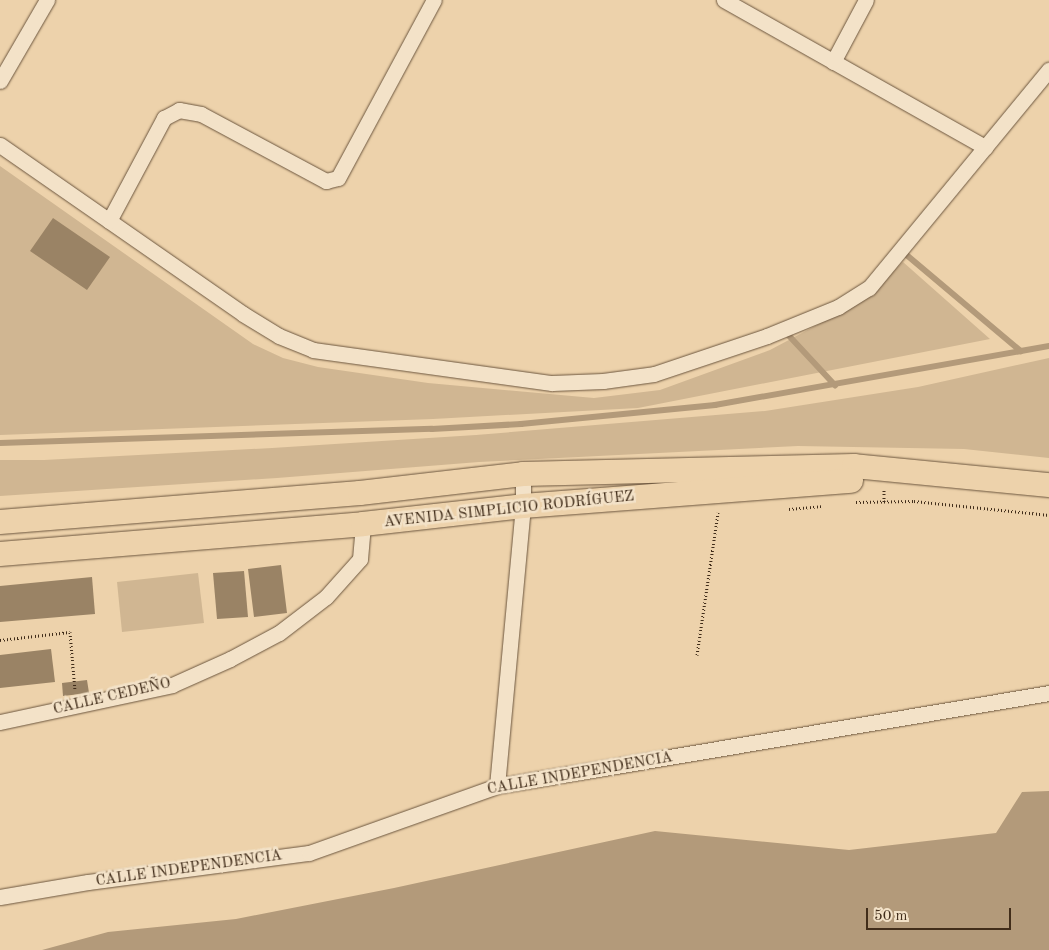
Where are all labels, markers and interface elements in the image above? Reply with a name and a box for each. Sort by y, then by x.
street label: AVENIDA SIMPLICIO RODRÍGUEZ [383,488,635,532]
street label: CALLE CEDEÑO [52,675,172,719]
street label: CALLE INDEPENDENCIA [486,749,674,799]
street label: CALLE INDEPENDENCIA [95,847,283,891]
scale bar [869,898,1014,930]
text: 50 m [874,909,908,924]

